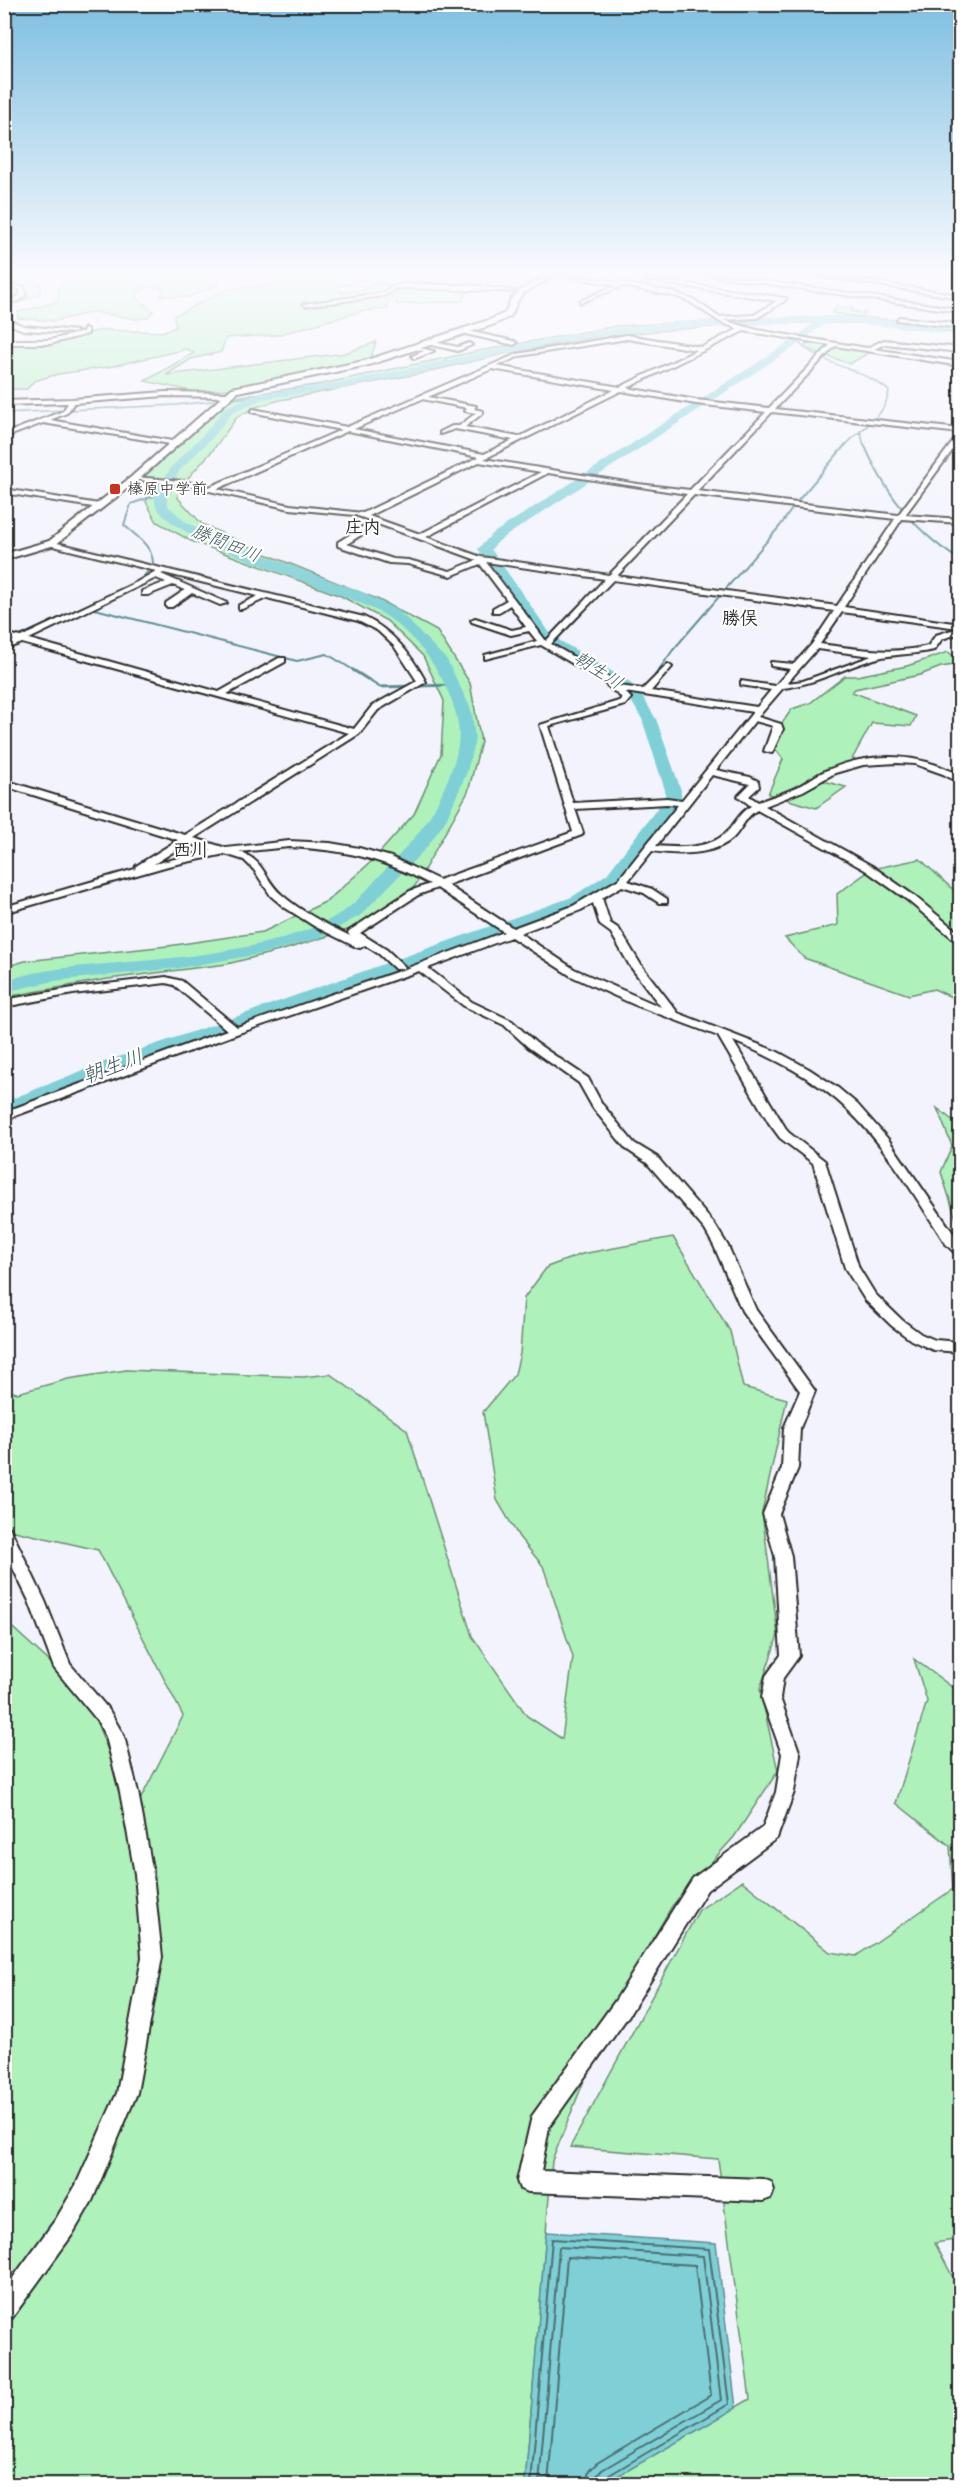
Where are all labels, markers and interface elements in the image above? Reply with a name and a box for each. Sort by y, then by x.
place label: 榛原中学前 [127,479,207,500]
marker: 榛原中学前 [108,482,122,496]
district label: 庄内 [345,516,381,540]
water label: 勝間田川 [188,519,264,569]
district label: 勝俣 [722,607,758,631]
water label: 朝生川 [569,646,627,696]
district label: 西川 [173,839,209,863]
water label: 朝生川 [79,1043,147,1091]

